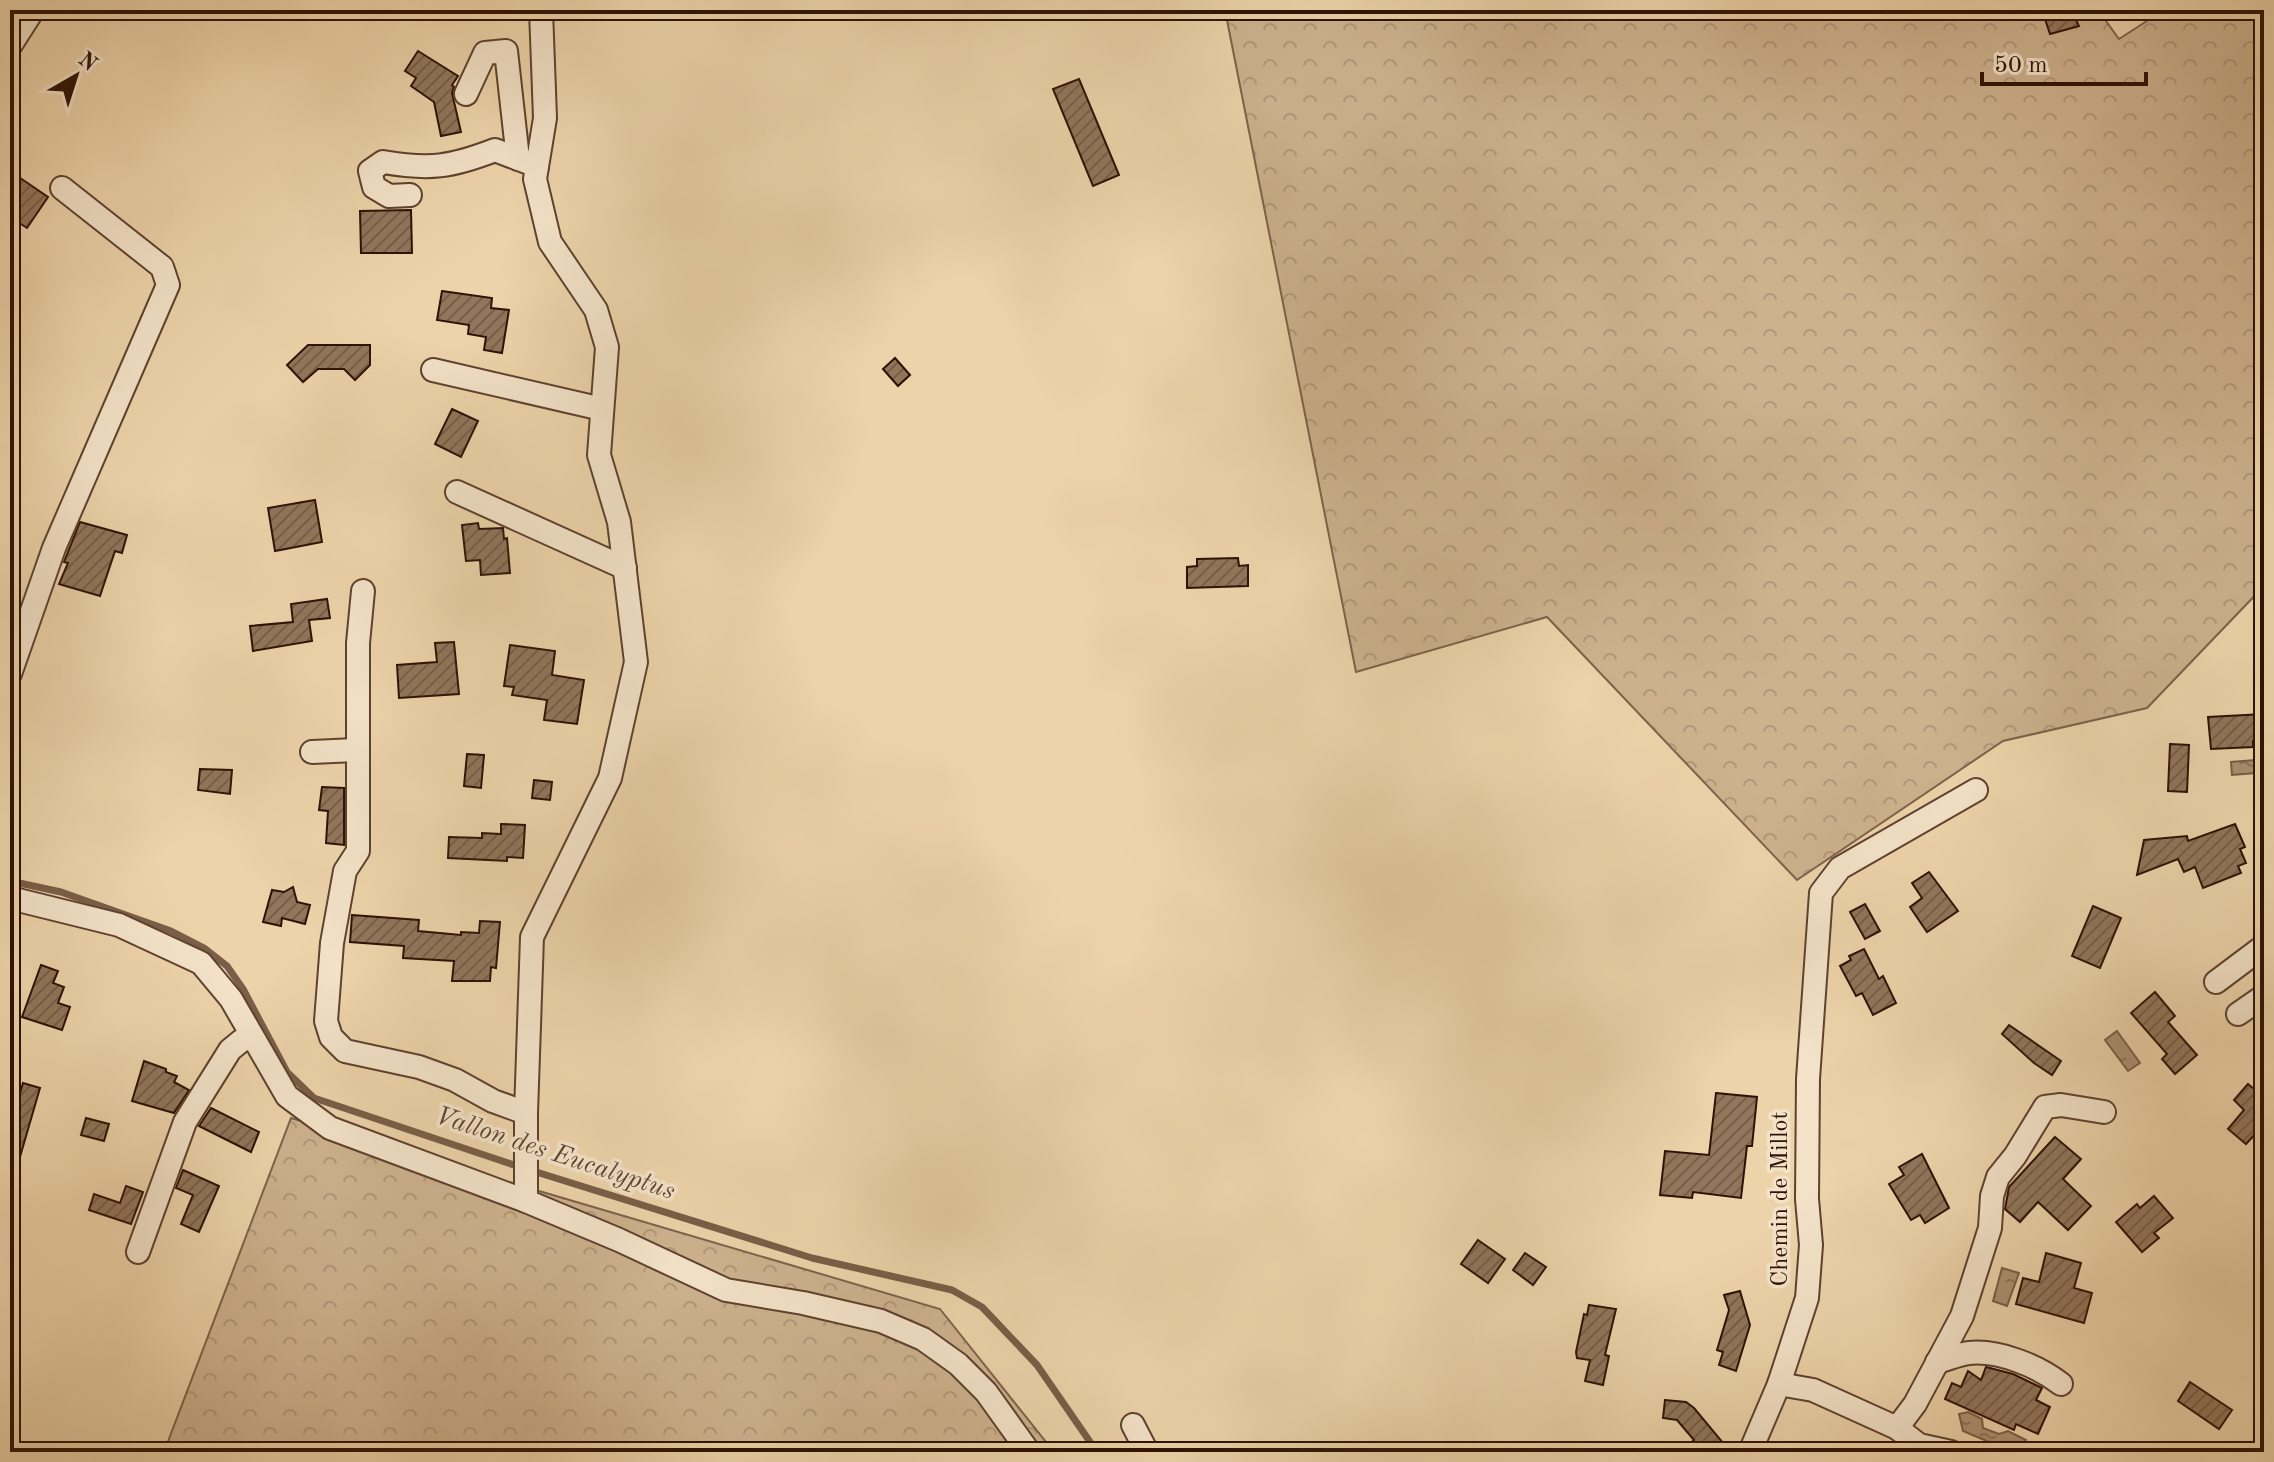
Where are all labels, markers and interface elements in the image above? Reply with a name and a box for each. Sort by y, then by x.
north arrow [36,36,116,116]
scale bar [1982,36,2146,86]
text: N [74,48,101,76]
text: 50 m [1994,54,2048,78]
water label: Vallon des Eucalyptus [432,1103,678,1205]
street label: Chemin de Millot [1769,1111,1793,1287]

